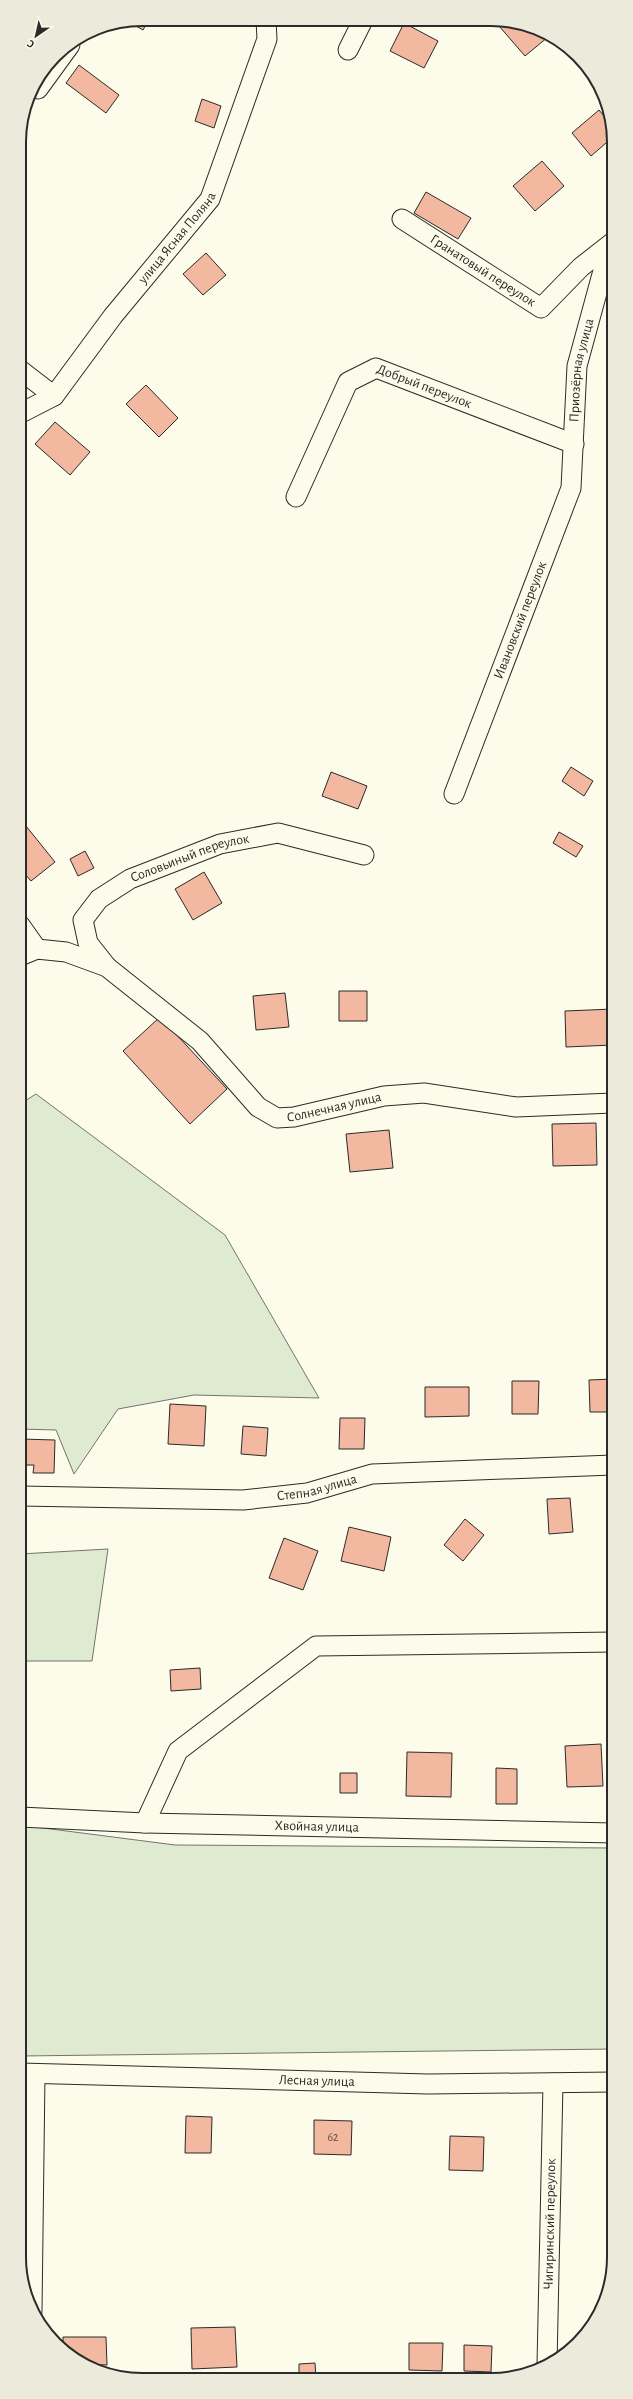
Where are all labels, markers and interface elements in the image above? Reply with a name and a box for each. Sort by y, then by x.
north arrow [16,16,56,56]
text: С [25,38,36,50]
street label: улица Ясная Поляна [135,190,219,287]
street label: Гранатовый переулок [428,232,539,310]
street label: Приозёрная улица [567,316,597,423]
street label: Добрый переулок [375,362,474,411]
street label: Ивановский переулок [492,559,549,681]
street label: Соловьиный переулок [128,832,251,885]
street label: Солнечная улица [286,1090,383,1124]
street label: Степная улица [276,1472,359,1503]
street label: Хвойная улица [274,1819,360,1835]
street label: Лесная улица [279,2073,356,2089]
house number: 62 [327,2131,339,2143]
street label: Чигиринский переулок [542,2158,558,2290]

